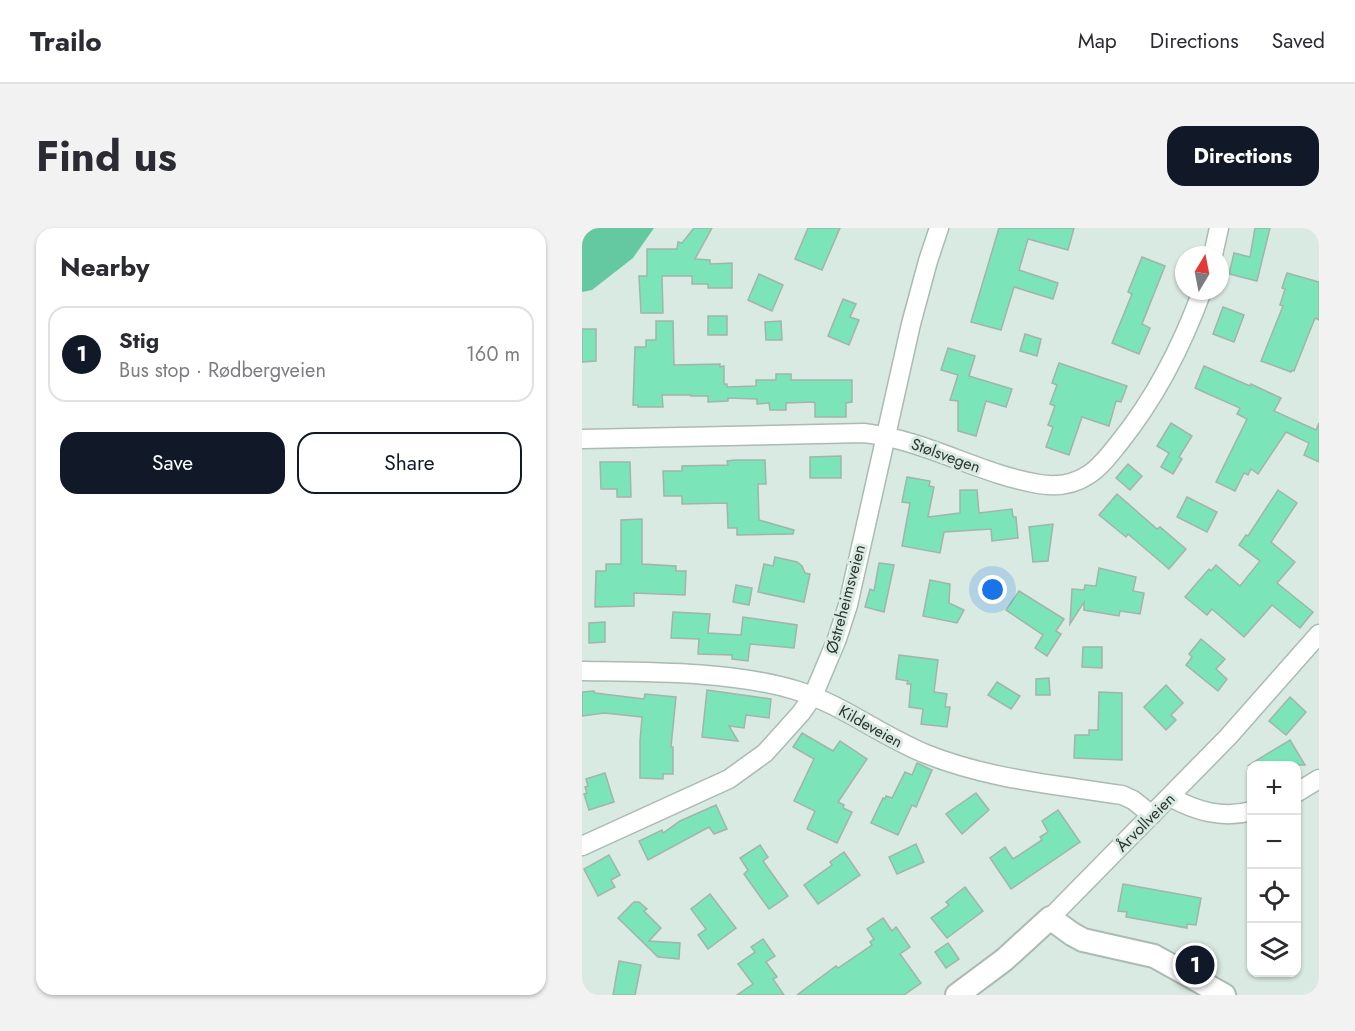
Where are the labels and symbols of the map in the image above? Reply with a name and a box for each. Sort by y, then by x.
north arrow [1175,246,1229,300]
street label: Stølsvegen [908,432,984,479]
street label: Østreheimsveien [820,542,871,656]
your location [978,575,1007,604]
street label: Kildeveien [835,699,907,753]
street label: Årvollveien [1111,788,1180,857]
pin: 1 [1176,942,1214,988]

